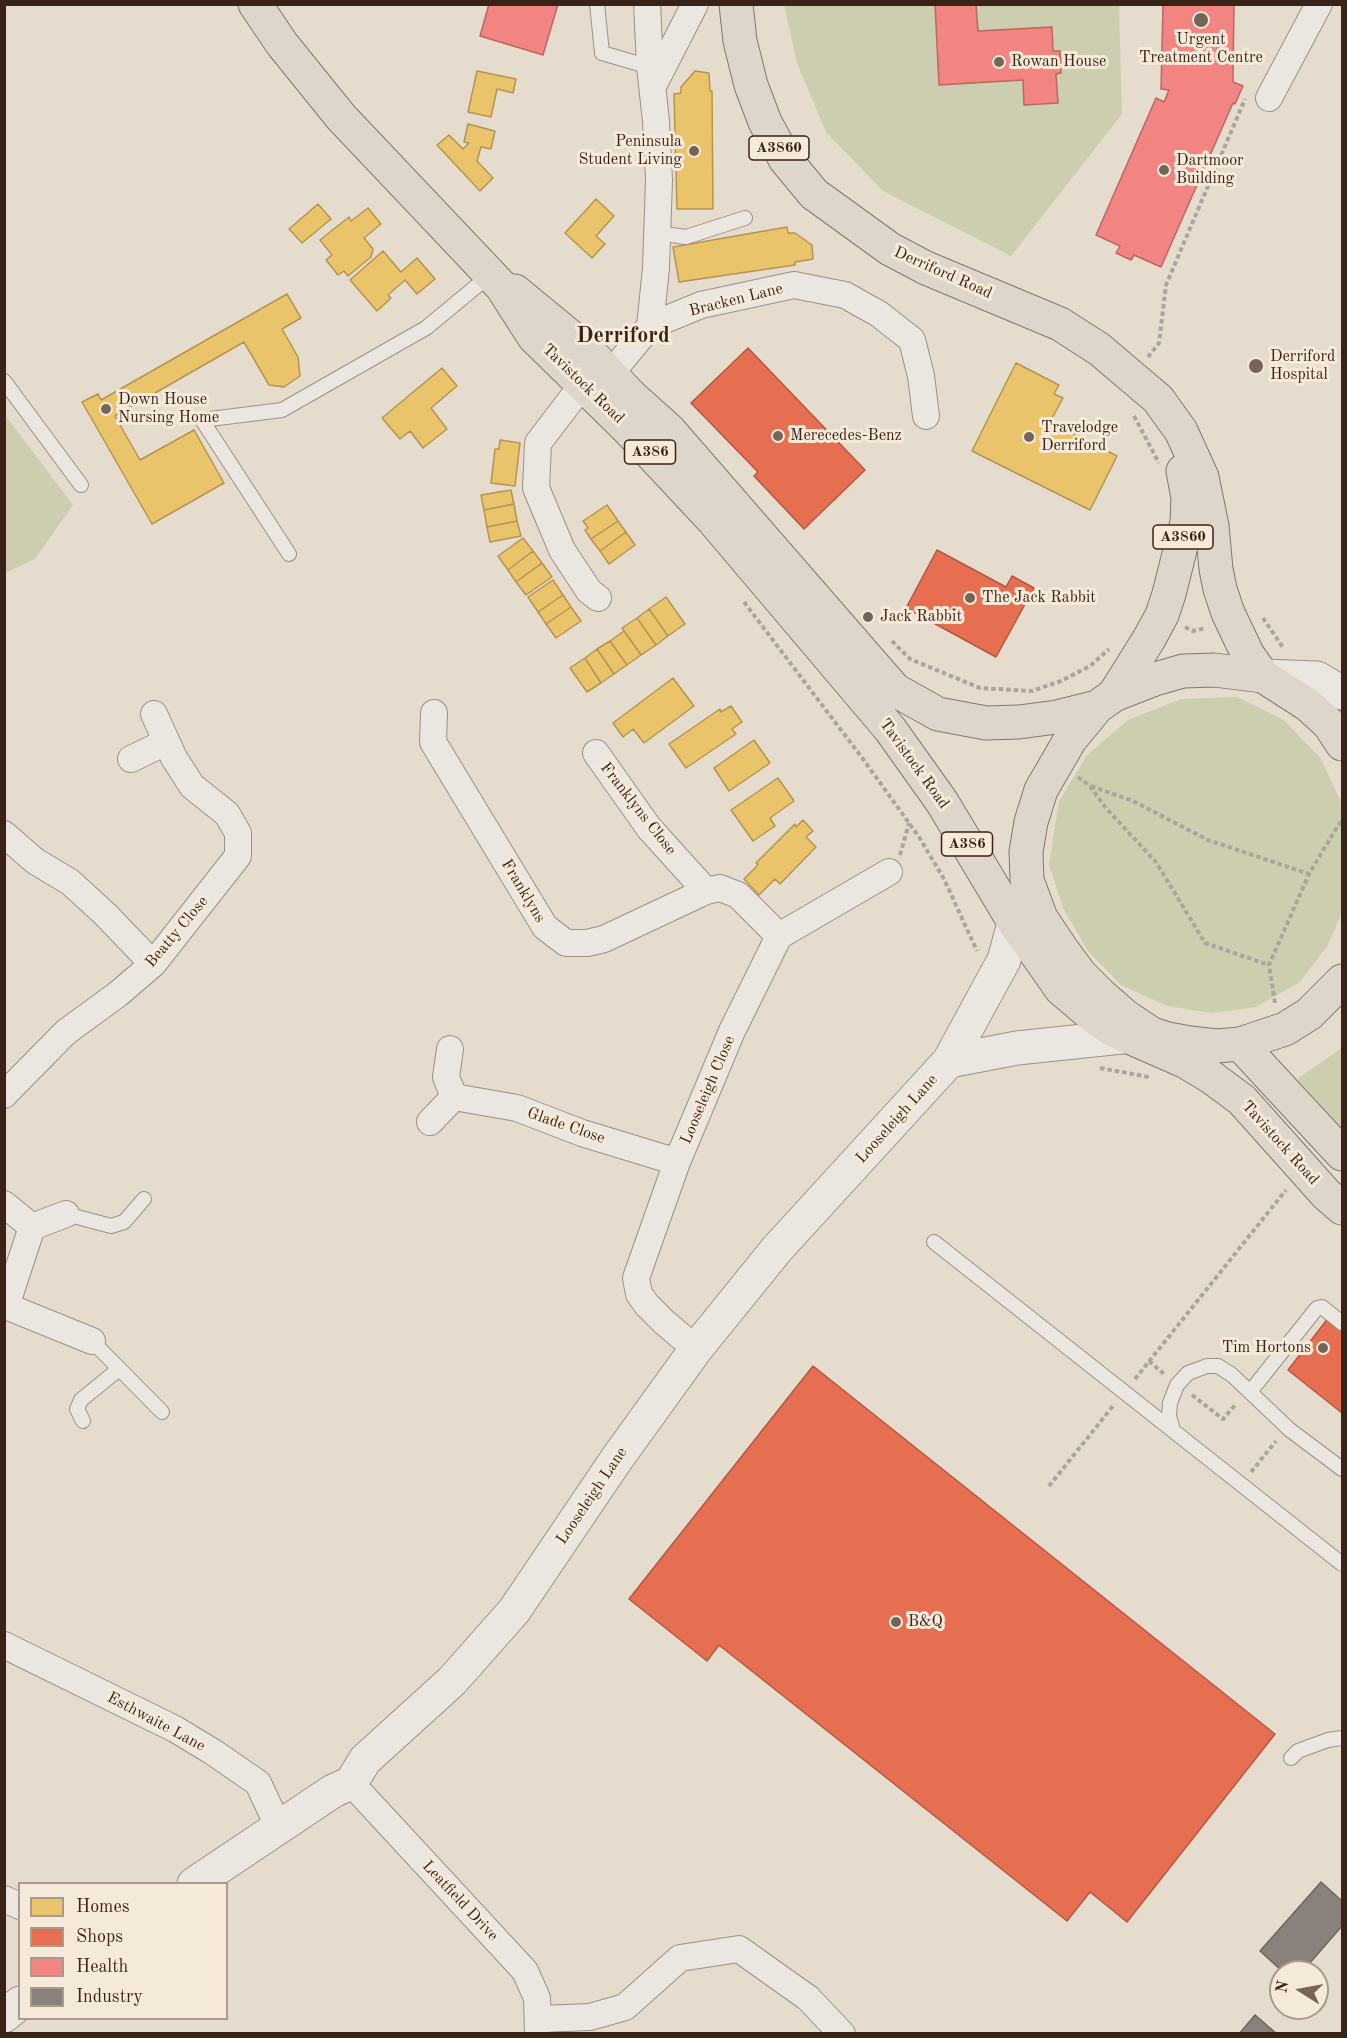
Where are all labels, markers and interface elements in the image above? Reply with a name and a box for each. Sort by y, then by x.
marker: Urgent Treatment Centre [1192,11,1210,29]
place label: Urgent Treatment Centre [1139,30,1263,68]
place label: Rowan House [1011,52,1106,72]
marker: Rowan House [992,55,1006,69]
place label: Peninsula Student Living [578,132,682,170]
road number: A3860 [749,136,809,160]
marker: Peninsula Student Living [687,144,701,158]
place label: Dartmoor Building [1176,151,1244,189]
marker: Dartmoor Building [1157,163,1171,177]
street label: Derriford Road [891,243,995,303]
street label: Bracken Lane [687,279,785,321]
district label: Derriford [576,323,670,349]
street label: Tavistock Road [538,340,628,428]
place label: Derriford Hospital [1270,347,1335,385]
marker: Derriford Hospital [1247,357,1265,375]
place label: Down House Nursing Home [118,390,219,428]
marker: Down House Nursing Home [99,402,113,416]
place label: Travelodge Derriford [1041,418,1118,456]
place label: Merecedes-Benz [790,426,902,446]
marker: Merecedes-Benz [771,429,785,443]
marker: Travelodge Derriford [1022,430,1036,444]
road number: A386 [624,440,676,464]
road number: A3860 [1153,525,1213,549]
place label: The Jack Rabbit [982,588,1096,608]
marker: The Jack Rabbit [963,591,977,605]
place label: Jack Rabbit [880,607,962,627]
marker: Jack Rabbit [861,610,875,624]
street label: Tavistock Road [875,715,953,813]
street label: Franklyns Close [596,759,680,859]
road number: A386 [942,832,992,856]
street label: Franklyns [497,856,549,926]
street label: Beatty Close [141,892,213,972]
street label: Looseleigh Close [677,1033,739,1147]
street label: Looseleigh Lane [852,1070,942,1168]
street label: Tavistock Road [1237,1097,1323,1189]
street label: Glade Close [524,1104,608,1148]
place label: Tim Hortons [1222,1338,1311,1358]
marker: Tim Hortons [1316,1341,1330,1355]
street label: Looseleigh Lane [552,1444,632,1548]
place label: B&Q [908,1612,943,1632]
marker: B&Q [889,1615,903,1629]
street label: Esthwaite Lane [104,1688,208,1756]
street label: Leatfield Drive [418,1857,502,1945]
legend [18,1882,228,2020]
text: Homes [76,1898,130,1916]
text: Shops [76,1928,123,1946]
text: Health [76,1958,128,1976]
north arrow [1269,1960,1329,2020]
text: N [1274,1979,1292,1994]
text: Industry [76,1988,143,2006]

